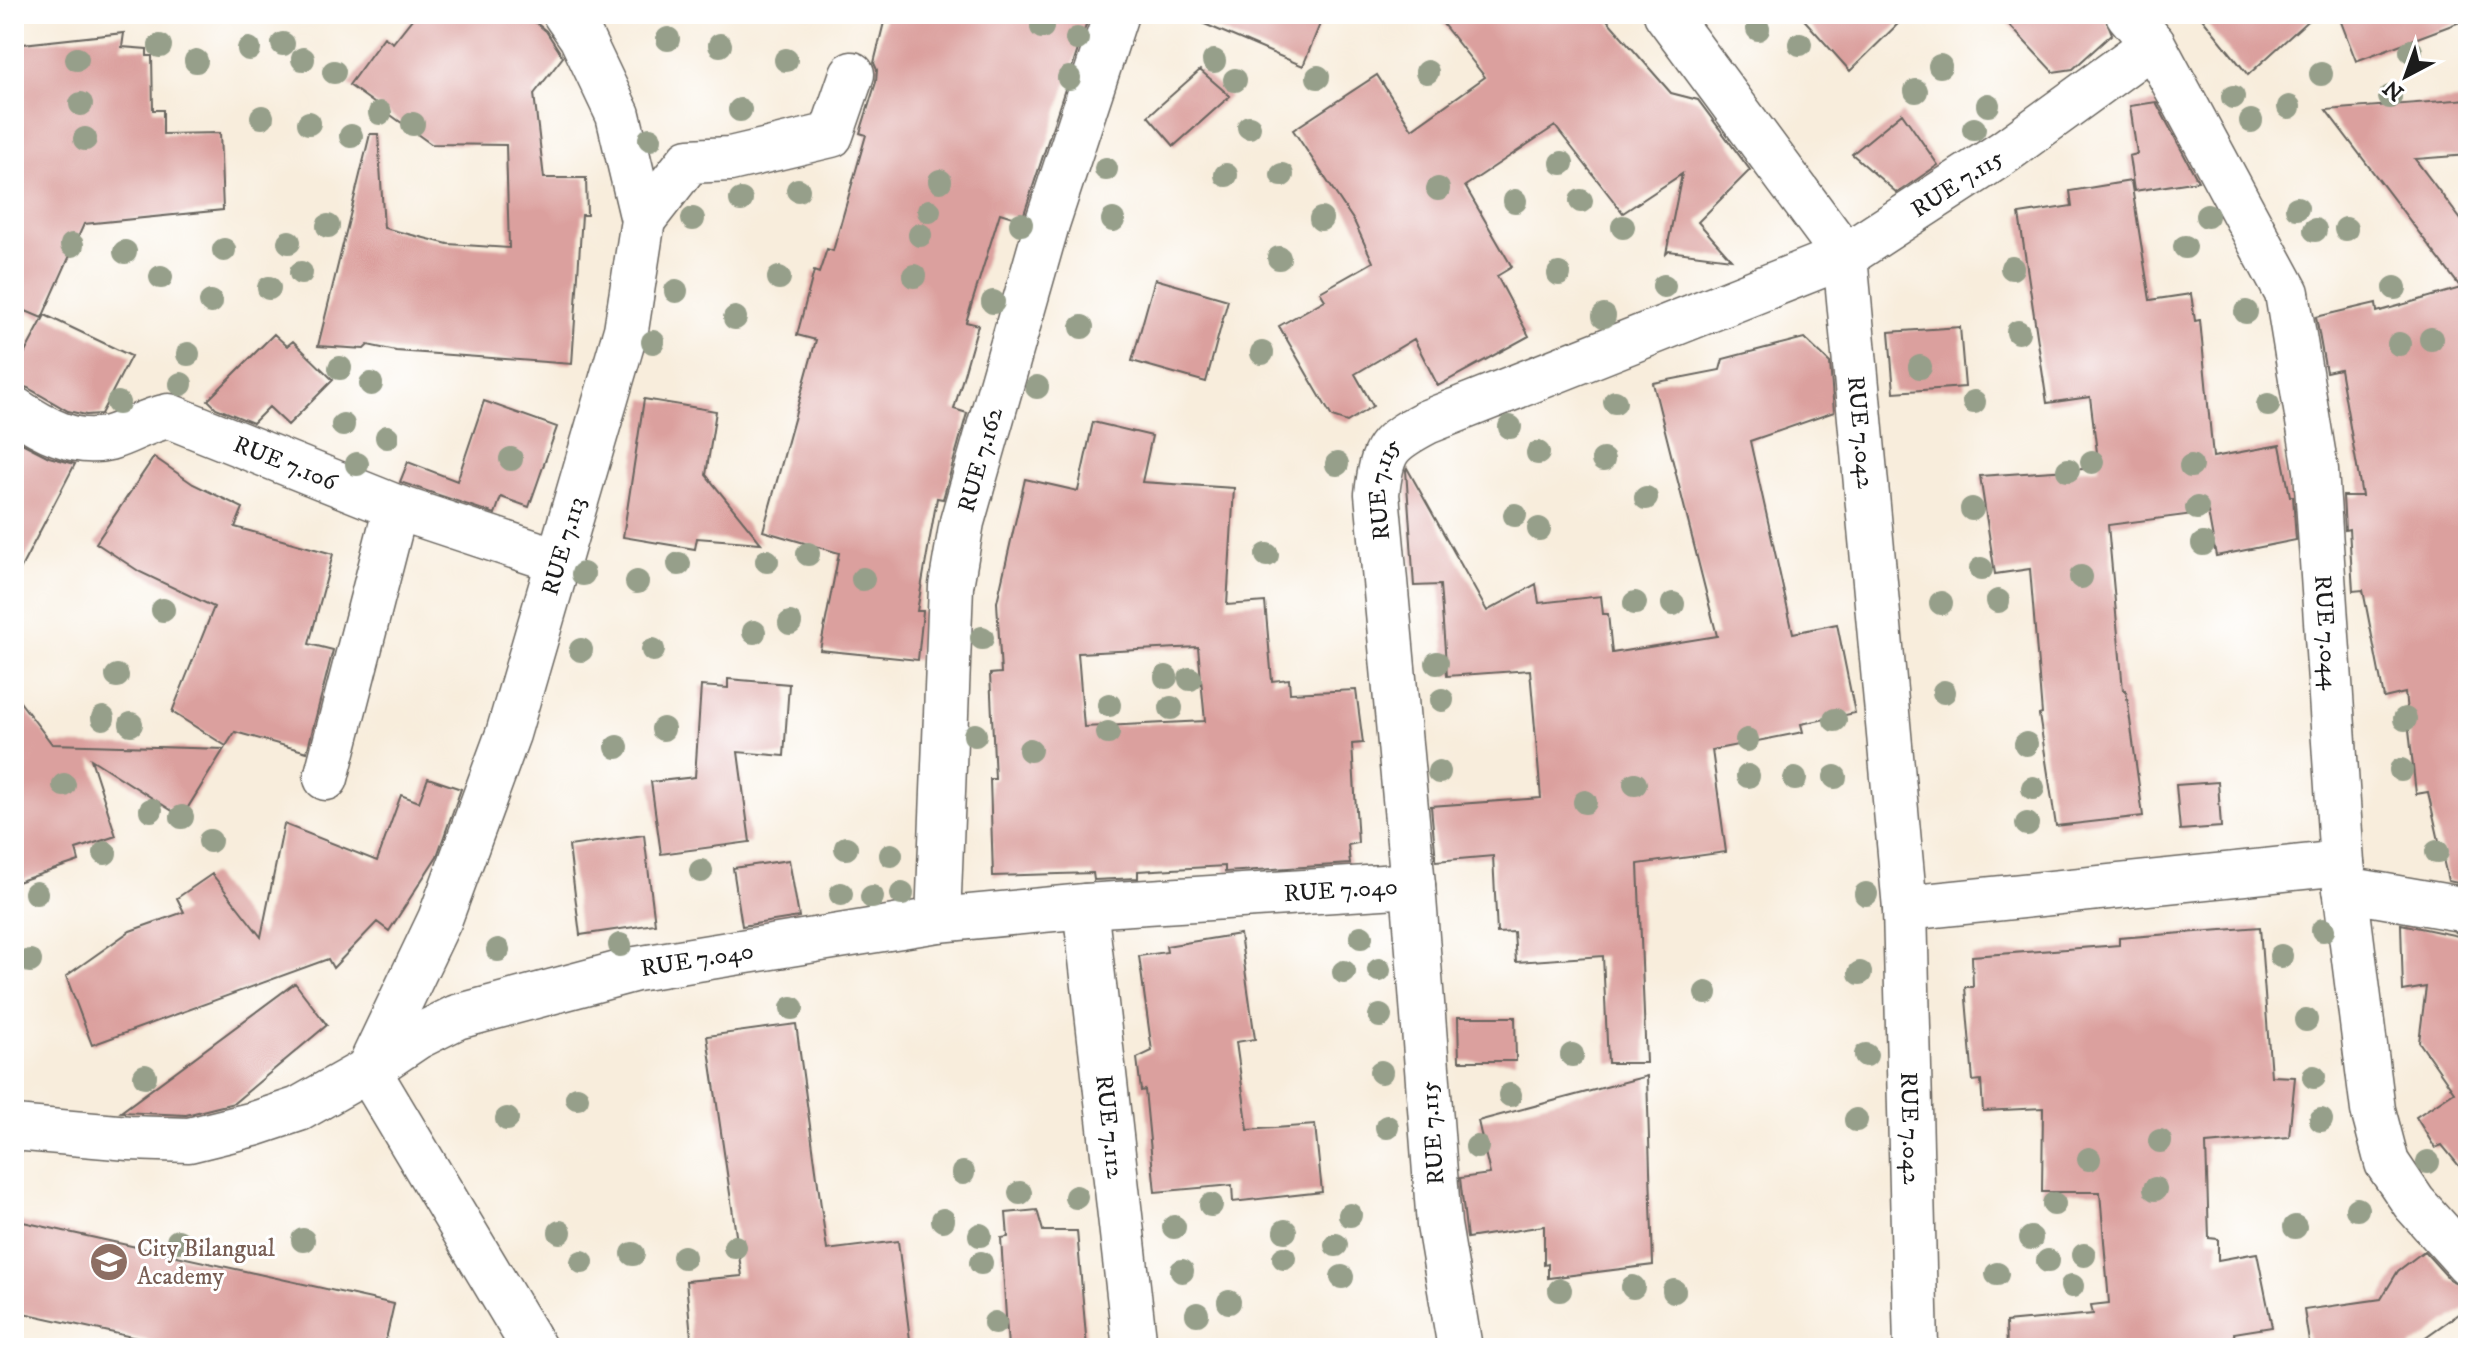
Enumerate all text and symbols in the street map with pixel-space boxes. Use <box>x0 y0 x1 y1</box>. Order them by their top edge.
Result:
north arrow <box>2366 36 2446 116</box>
text: N <box>2378 74 2410 106</box>
street label: RUE 7.115 <box>1906 143 2009 225</box>
street label: RUE 7.042 <box>1840 375 1880 490</box>
street label: RUE 7.162 <box>952 404 1010 516</box>
street label: RUE 7.106 <box>229 429 343 498</box>
street label: RUE 7.115 <box>1363 432 1408 541</box>
street label: RUE 7.113 <box>535 494 592 599</box>
street label: RUE 7.044 <box>2307 574 2345 692</box>
street label: RUE 7.040 <box>1283 872 1399 909</box>
street label: RUE 7.040 <box>638 936 756 984</box>
street label: RUE 7.042 <box>1893 1071 1926 1185</box>
street label: RUE 7.112 <box>1088 1073 1130 1180</box>
street label: RUE 7.115 <box>1414 1080 1452 1186</box>
place label: City Bilangual Academy <box>137 1234 276 1292</box>
school or university icon: City Bilangual Academy <box>88 1241 130 1283</box>

